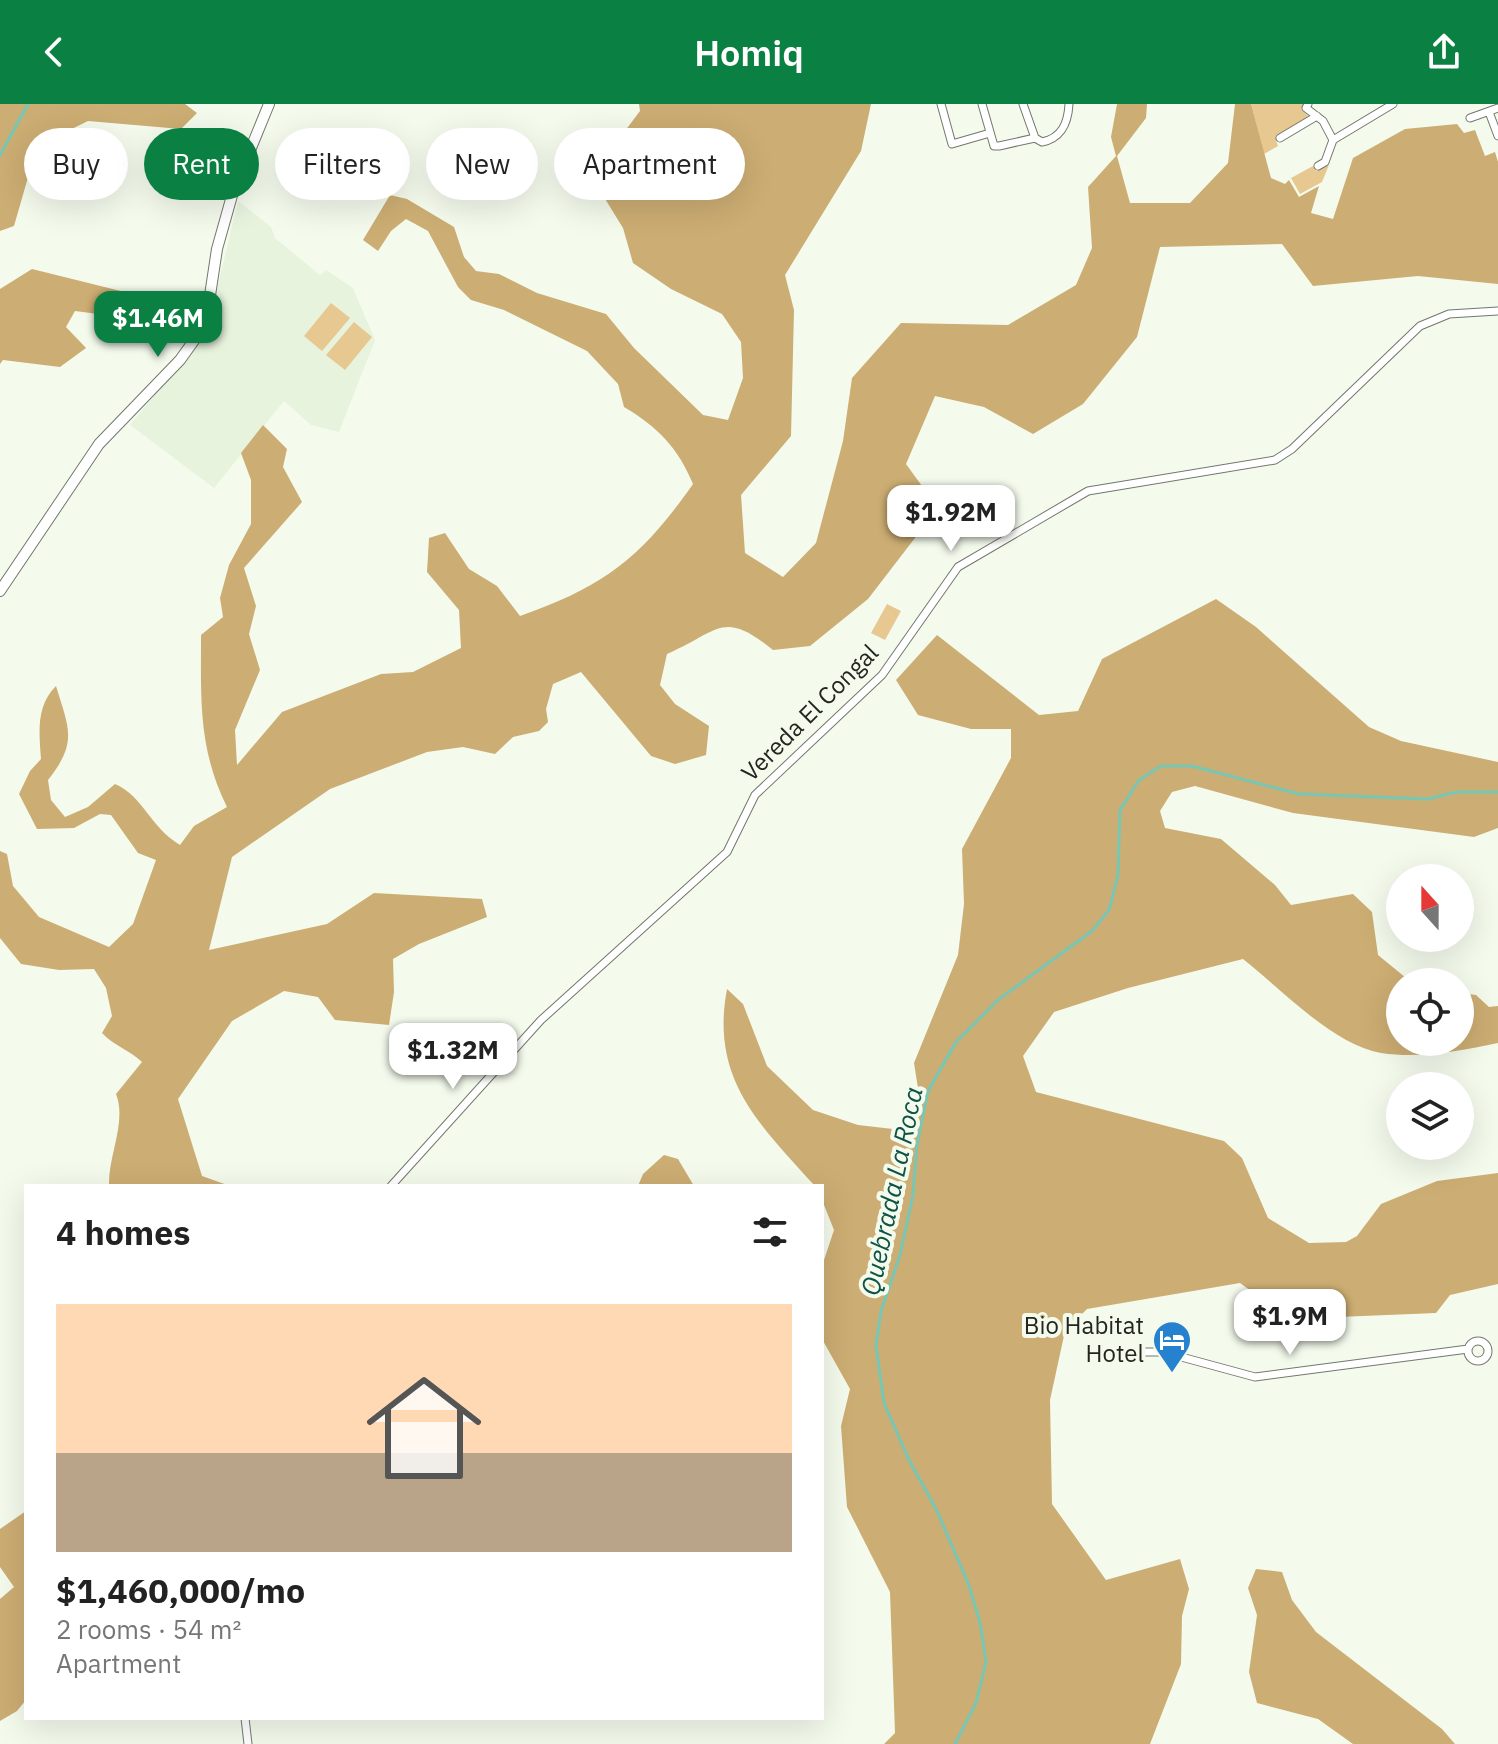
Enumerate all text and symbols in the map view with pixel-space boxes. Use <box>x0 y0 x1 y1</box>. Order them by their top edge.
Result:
text: Homiq <box>694 29 804 76</box>
icon: back <box>32 30 76 74</box>
icon: share <box>1422 30 1466 74</box>
chip: Buy <box>24 128 128 200</box>
chip: Rent <box>144 128 259 200</box>
chip: Filters <box>275 128 410 200</box>
chip: New <box>426 128 538 200</box>
chip: Apartment <box>554 128 745 200</box>
pin: $1.46M <box>93 291 223 359</box>
text: $1.46M <box>112 300 204 334</box>
pin: $1.92M <box>886 485 1016 553</box>
text: $1.92M <box>905 494 997 528</box>
street label: Vereda El Congal <box>734 637 885 788</box>
north arrow <box>1386 864 1474 952</box>
map controls <box>1386 864 1474 1160</box>
button: locate <box>1386 968 1474 1056</box>
pin: $1.32M <box>388 1023 518 1091</box>
text: $1.32M <box>407 1032 499 1066</box>
button: layers <box>1386 1072 1474 1160</box>
water label: Quebrada La Roca <box>852 1083 930 1298</box>
text: 4 homes <box>56 1210 191 1254</box>
icon: filters <box>748 1210 792 1254</box>
pin: $1.9M <box>1234 1289 1346 1357</box>
text: $1.9M <box>1252 1298 1328 1332</box>
place label: Bio Habitat Hotel <box>1024 1309 1144 1369</box>
hotel icon: Bio Habitat Hotel <box>1151 1319 1193 1374</box>
icon: home <box>352 1356 496 1500</box>
text: $1,460,000/mo <box>56 1568 305 1612</box>
text: 2 rooms · 54 m² <box>56 1612 241 1646</box>
text: Apartment <box>56 1646 181 1680</box>

